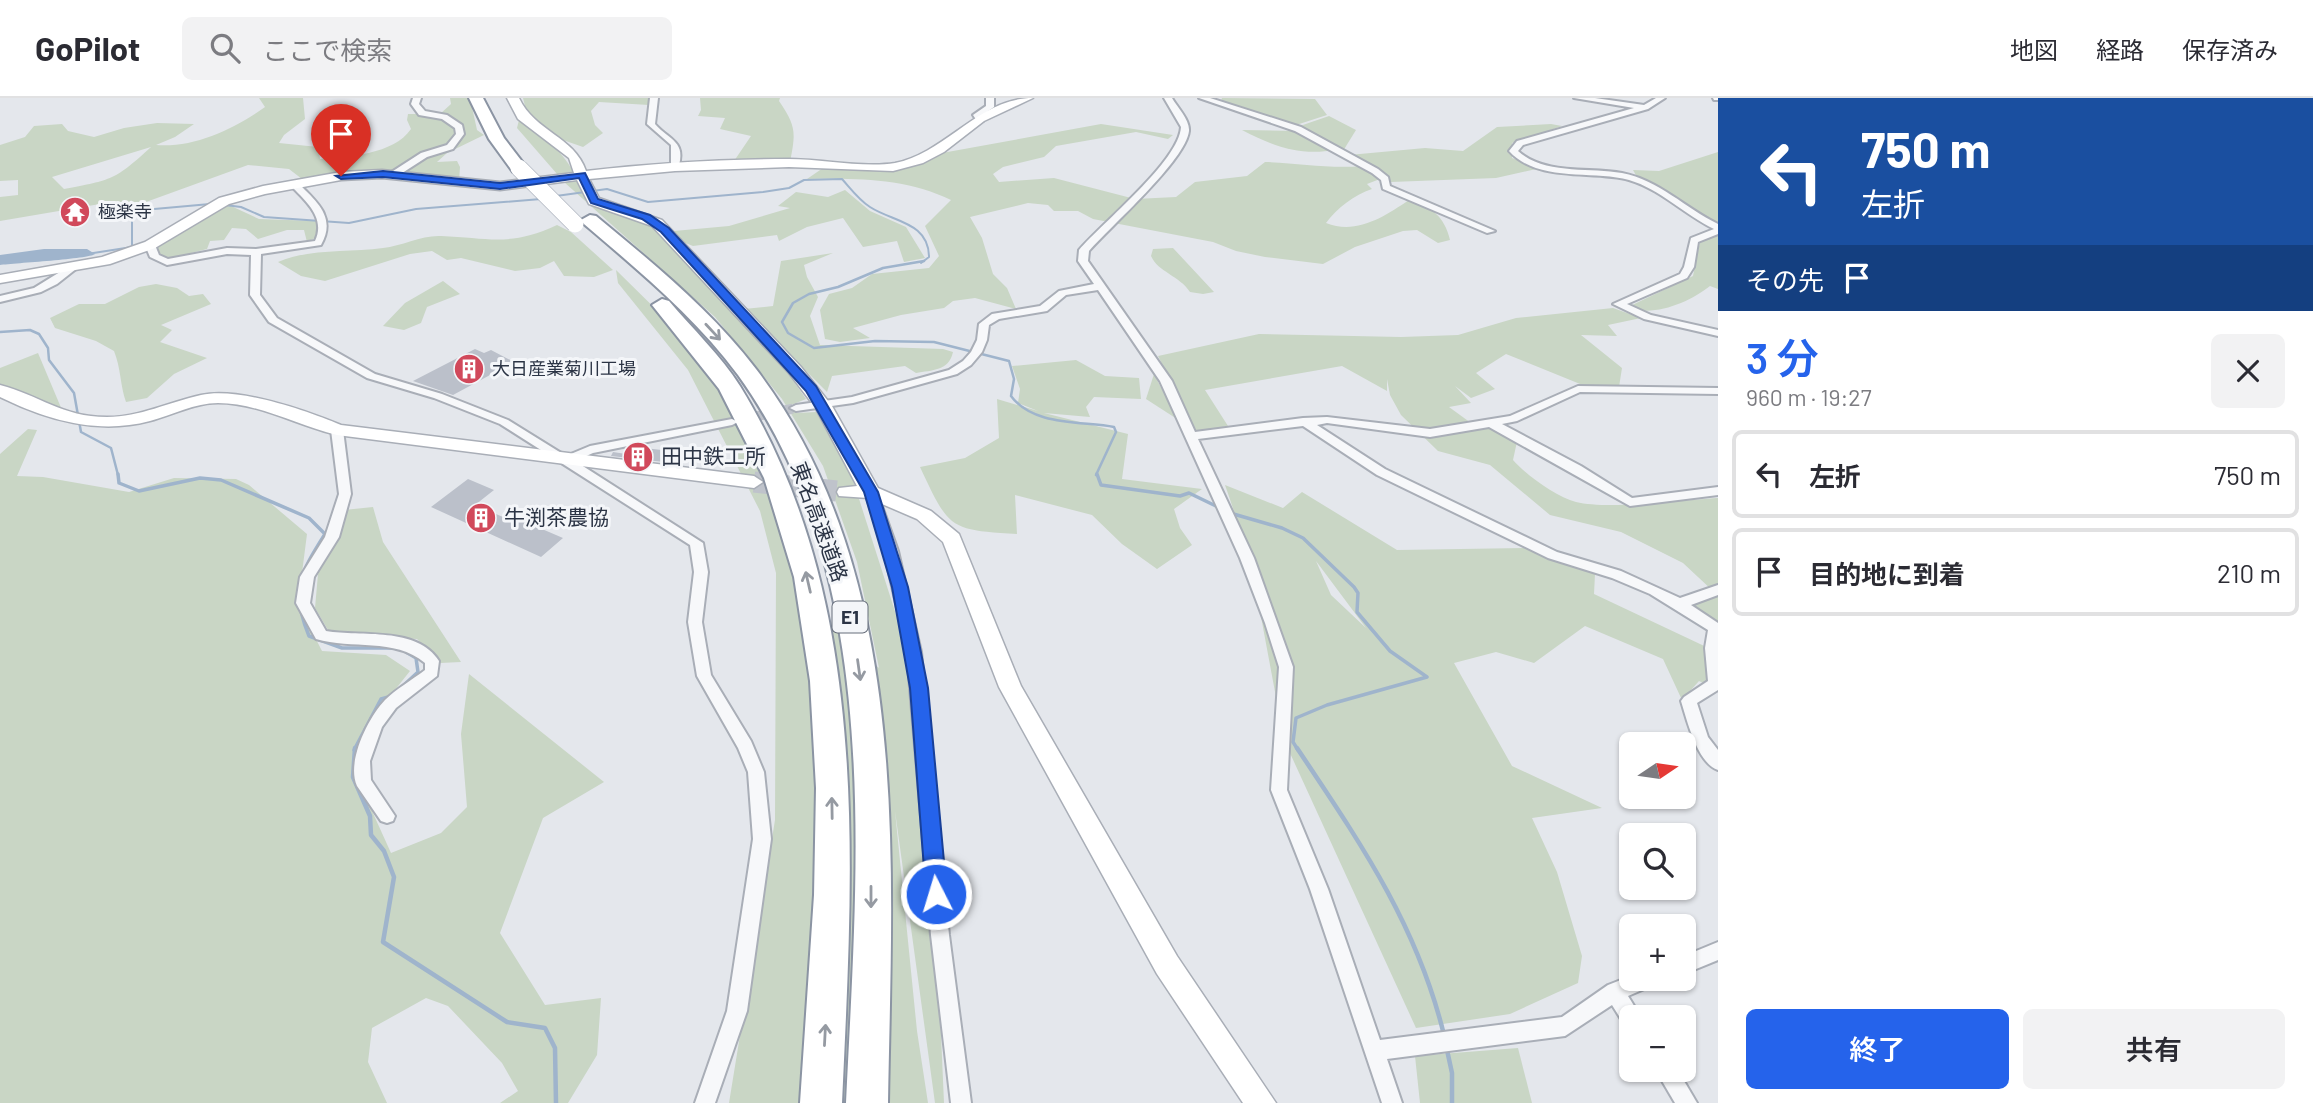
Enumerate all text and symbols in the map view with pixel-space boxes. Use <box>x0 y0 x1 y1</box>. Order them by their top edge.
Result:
search box <box>182 17 672 80</box>
text: GoPilot <box>35 28 140 68</box>
icon: search <box>206 29 244 67</box>
text: ここで検索 <box>262 34 392 65</box>
text: 地図 <box>2010 35 2058 64</box>
text: 経路 <box>2096 35 2144 64</box>
text: 保存済み <box>2182 35 2278 64</box>
pin <box>311 104 371 176</box>
icon: arrive <box>322 115 360 153</box>
text: 750 m <box>1861 119 1990 178</box>
icon: left <box>1746 126 1837 217</box>
text: 左折 <box>1861 184 1925 222</box>
temple icon: 極楽寺 <box>58 195 92 229</box>
place label: 極楽寺 <box>98 200 152 222</box>
icon: arrive <box>1838 259 1876 297</box>
text: その先 <box>1746 264 1824 295</box>
one-way arrow <box>704 323 721 340</box>
text: 3 分 <box>1746 332 1819 382</box>
button: close <box>2211 334 2285 408</box>
building icon: 大日産業菊川工場 <box>452 352 486 386</box>
place label: 大日産業菊川工場 <box>492 357 636 379</box>
text: 960 m · 19:27 <box>1746 383 1872 411</box>
building icon: 田中鉄工所 <box>621 440 655 474</box>
place label: 田中鉄工所 <box>661 443 766 468</box>
icon: left <box>1750 455 1788 493</box>
street label: 東名高速道路 <box>787 458 854 585</box>
text: 750 m <box>2214 459 2281 490</box>
text: 左折 <box>1809 460 1861 491</box>
building icon: 牛渕茶農協 <box>464 501 498 535</box>
place label: 牛渕茶農協 <box>504 504 609 529</box>
icon: arrive <box>1750 553 1788 591</box>
text: 210 m <box>2217 557 2281 588</box>
text: 目的地に到着 <box>1809 558 1965 589</box>
one-way arrow <box>800 571 814 594</box>
road number: E1 <box>832 602 868 632</box>
one-way arrow <box>853 658 866 681</box>
north arrow <box>1619 732 1696 808</box>
map controls <box>1619 732 1696 1082</box>
one-way arrow <box>825 796 839 819</box>
button: search <box>1619 823 1696 900</box>
position arrow <box>899 857 973 931</box>
one-way arrow <box>864 885 878 908</box>
button: + <box>1619 914 1696 991</box>
button: − <box>1619 1005 1696 1082</box>
button: 終了 <box>1746 1009 2009 1089</box>
button: 共有 <box>2023 1009 2285 1089</box>
one-way arrow <box>818 1024 831 1047</box>

